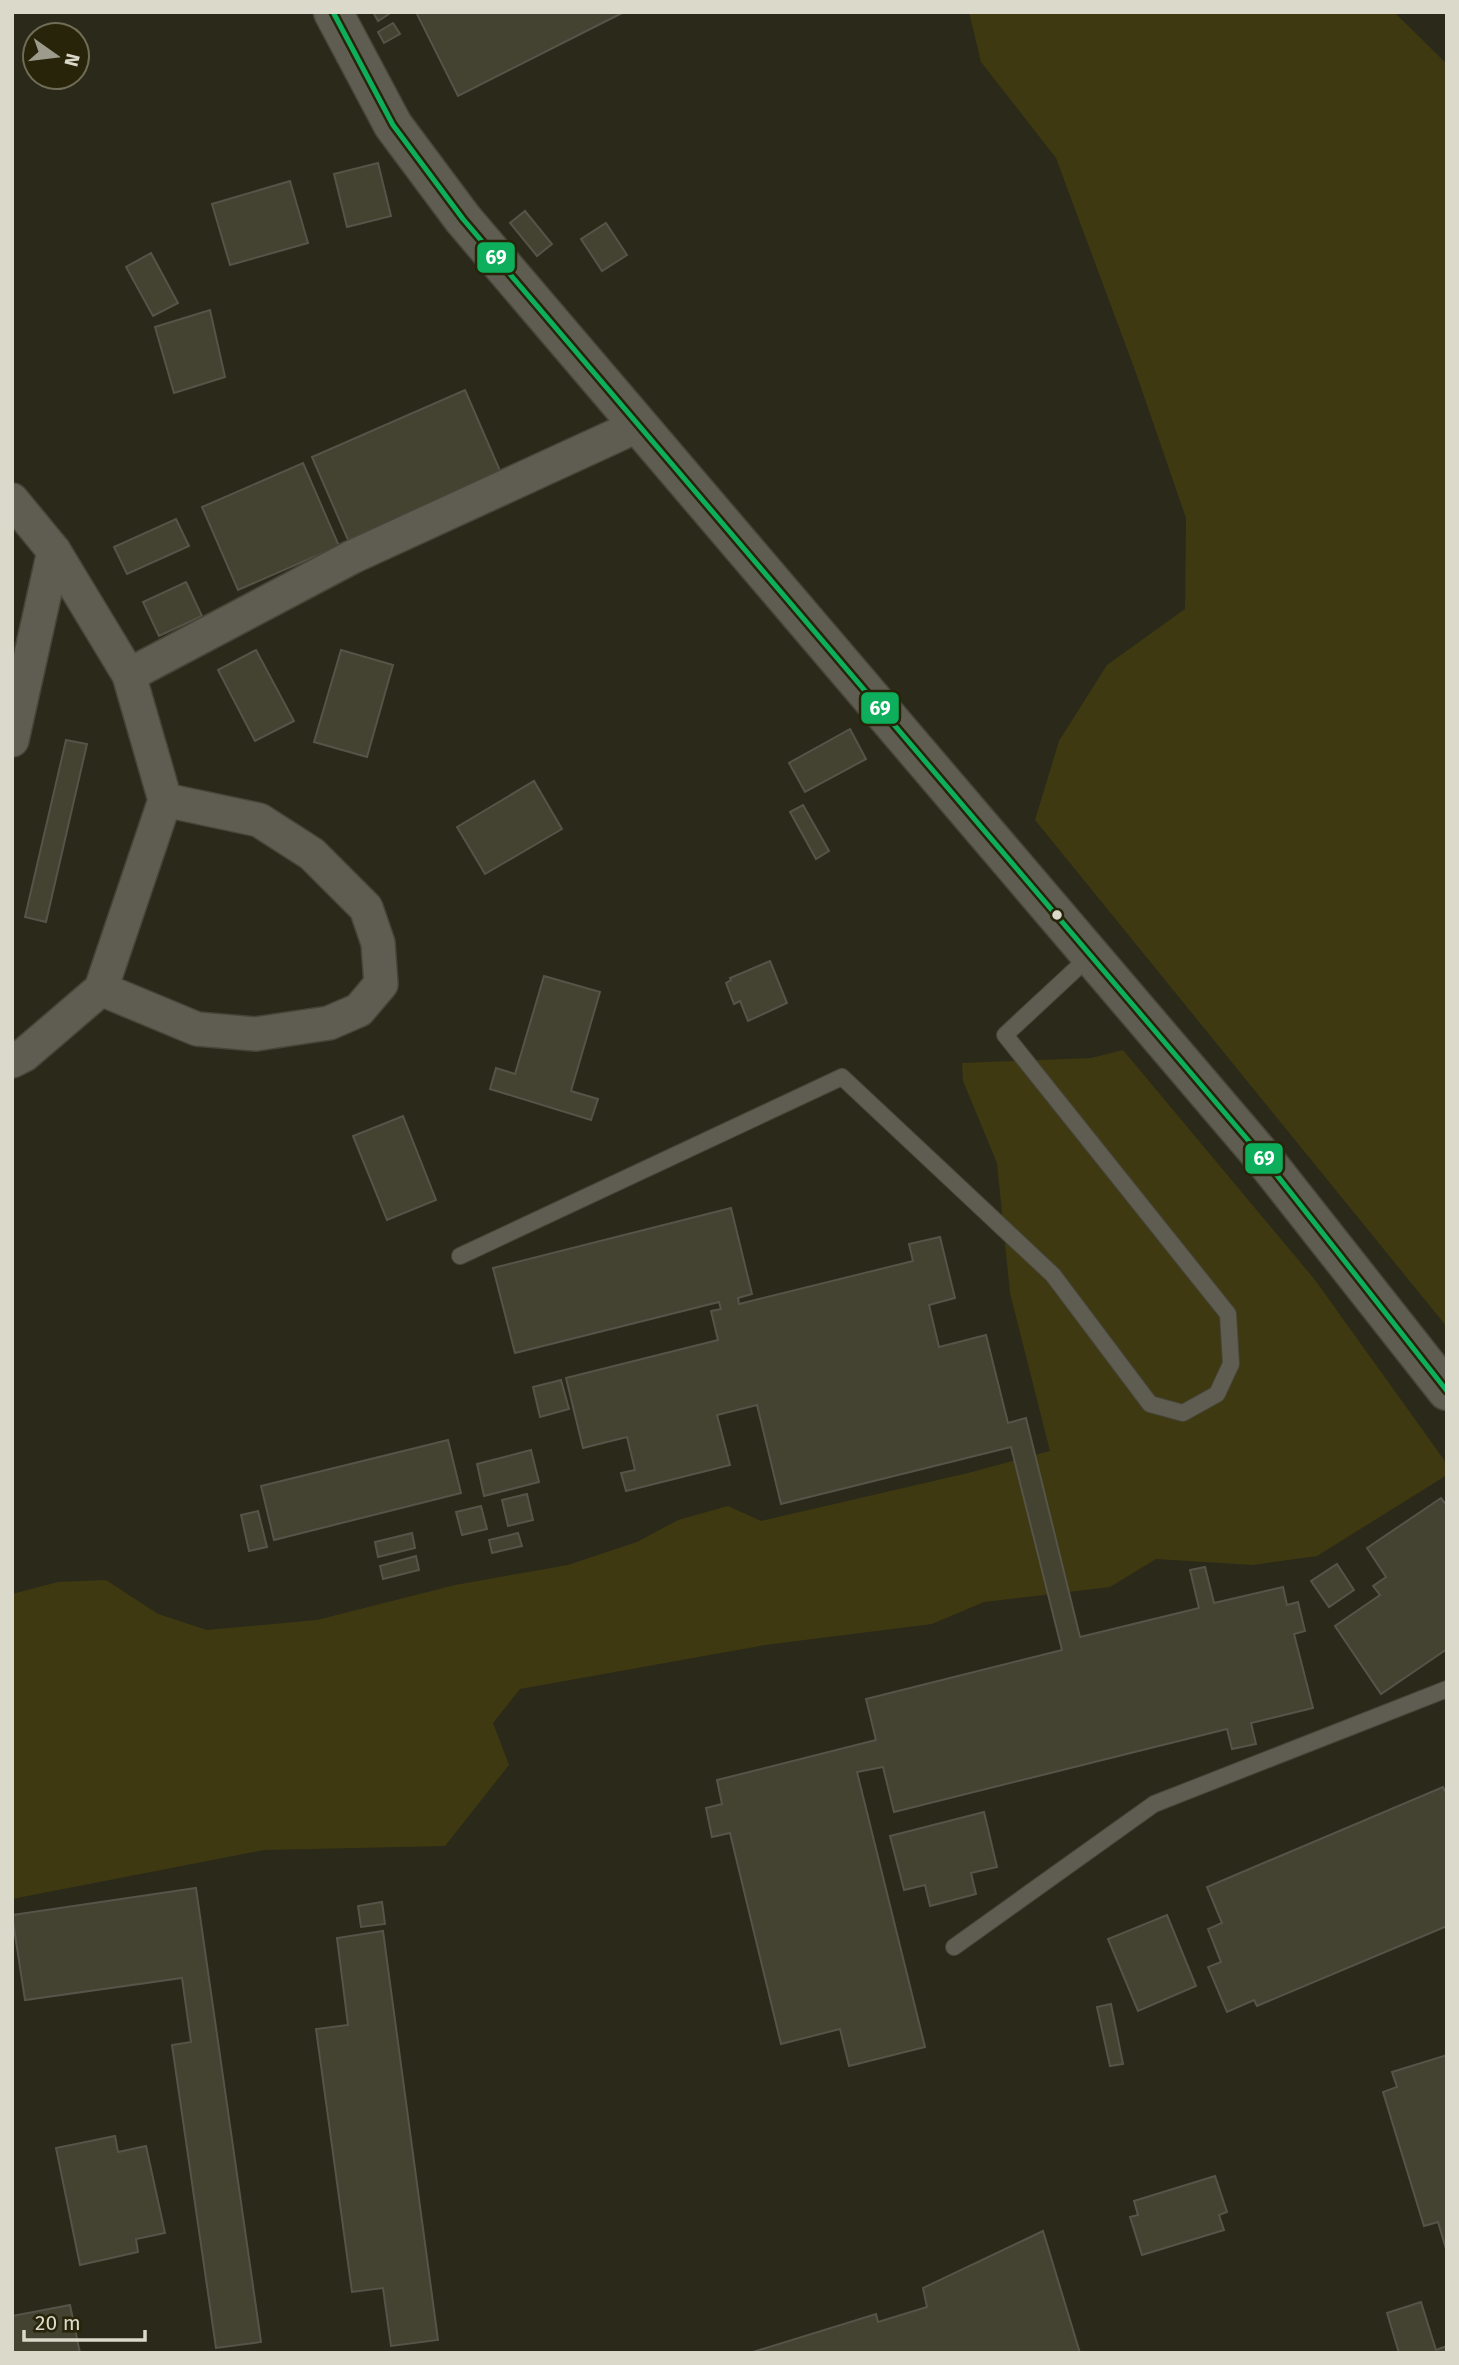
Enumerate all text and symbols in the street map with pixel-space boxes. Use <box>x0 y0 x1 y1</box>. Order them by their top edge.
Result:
north arrow <box>21 21 91 91</box>
text: N <box>59 51 85 69</box>
line badge: 69 <box>476 241 516 274</box>
text: 69 <box>485 246 507 269</box>
line badge: 69 <box>860 691 900 725</box>
text: 69 <box>869 697 891 720</box>
unlabelled marker <box>1050 908 1064 922</box>
line badge: 69 <box>1244 1142 1284 1175</box>
text: 69 <box>1253 1147 1275 1170</box>
scale bar <box>24 2298 145 2342</box>
text: 20 m <box>35 2310 81 2336</box>

